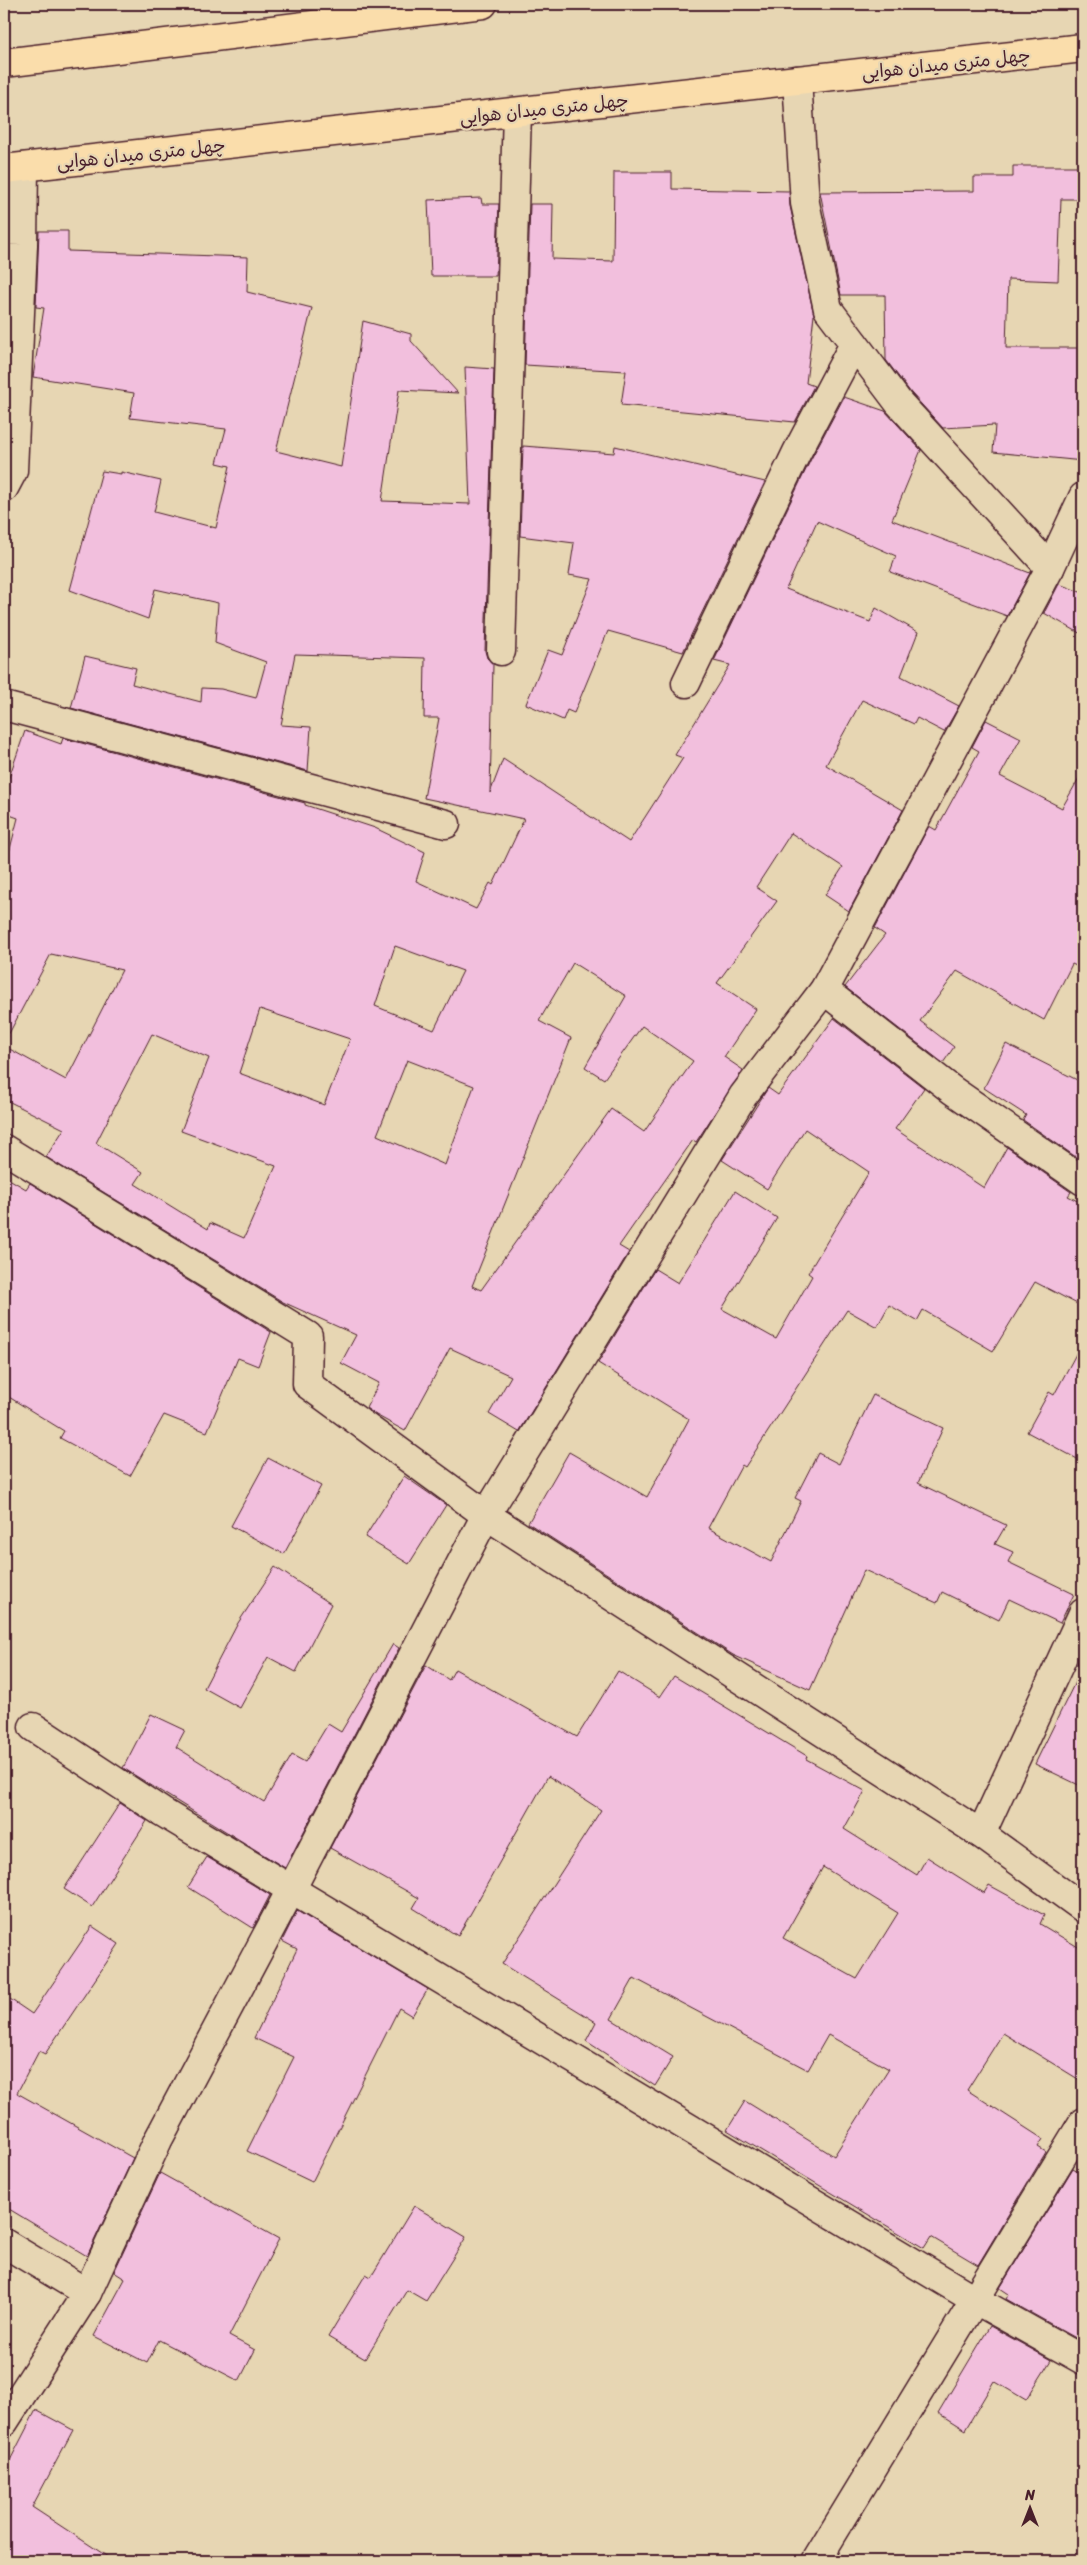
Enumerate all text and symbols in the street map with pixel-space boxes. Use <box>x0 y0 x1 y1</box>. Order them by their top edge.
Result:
street label: چهل متری میدان هوایی <box>860 39 1032 89</box>
street label: چهل متری میدان هوایی <box>458 84 630 134</box>
street label: چهل متری میدان هوایی <box>55 129 227 179</box>
north arrow <box>1004 2482 1054 2532</box>
text: N <box>1024 2483 1035 2508</box>

